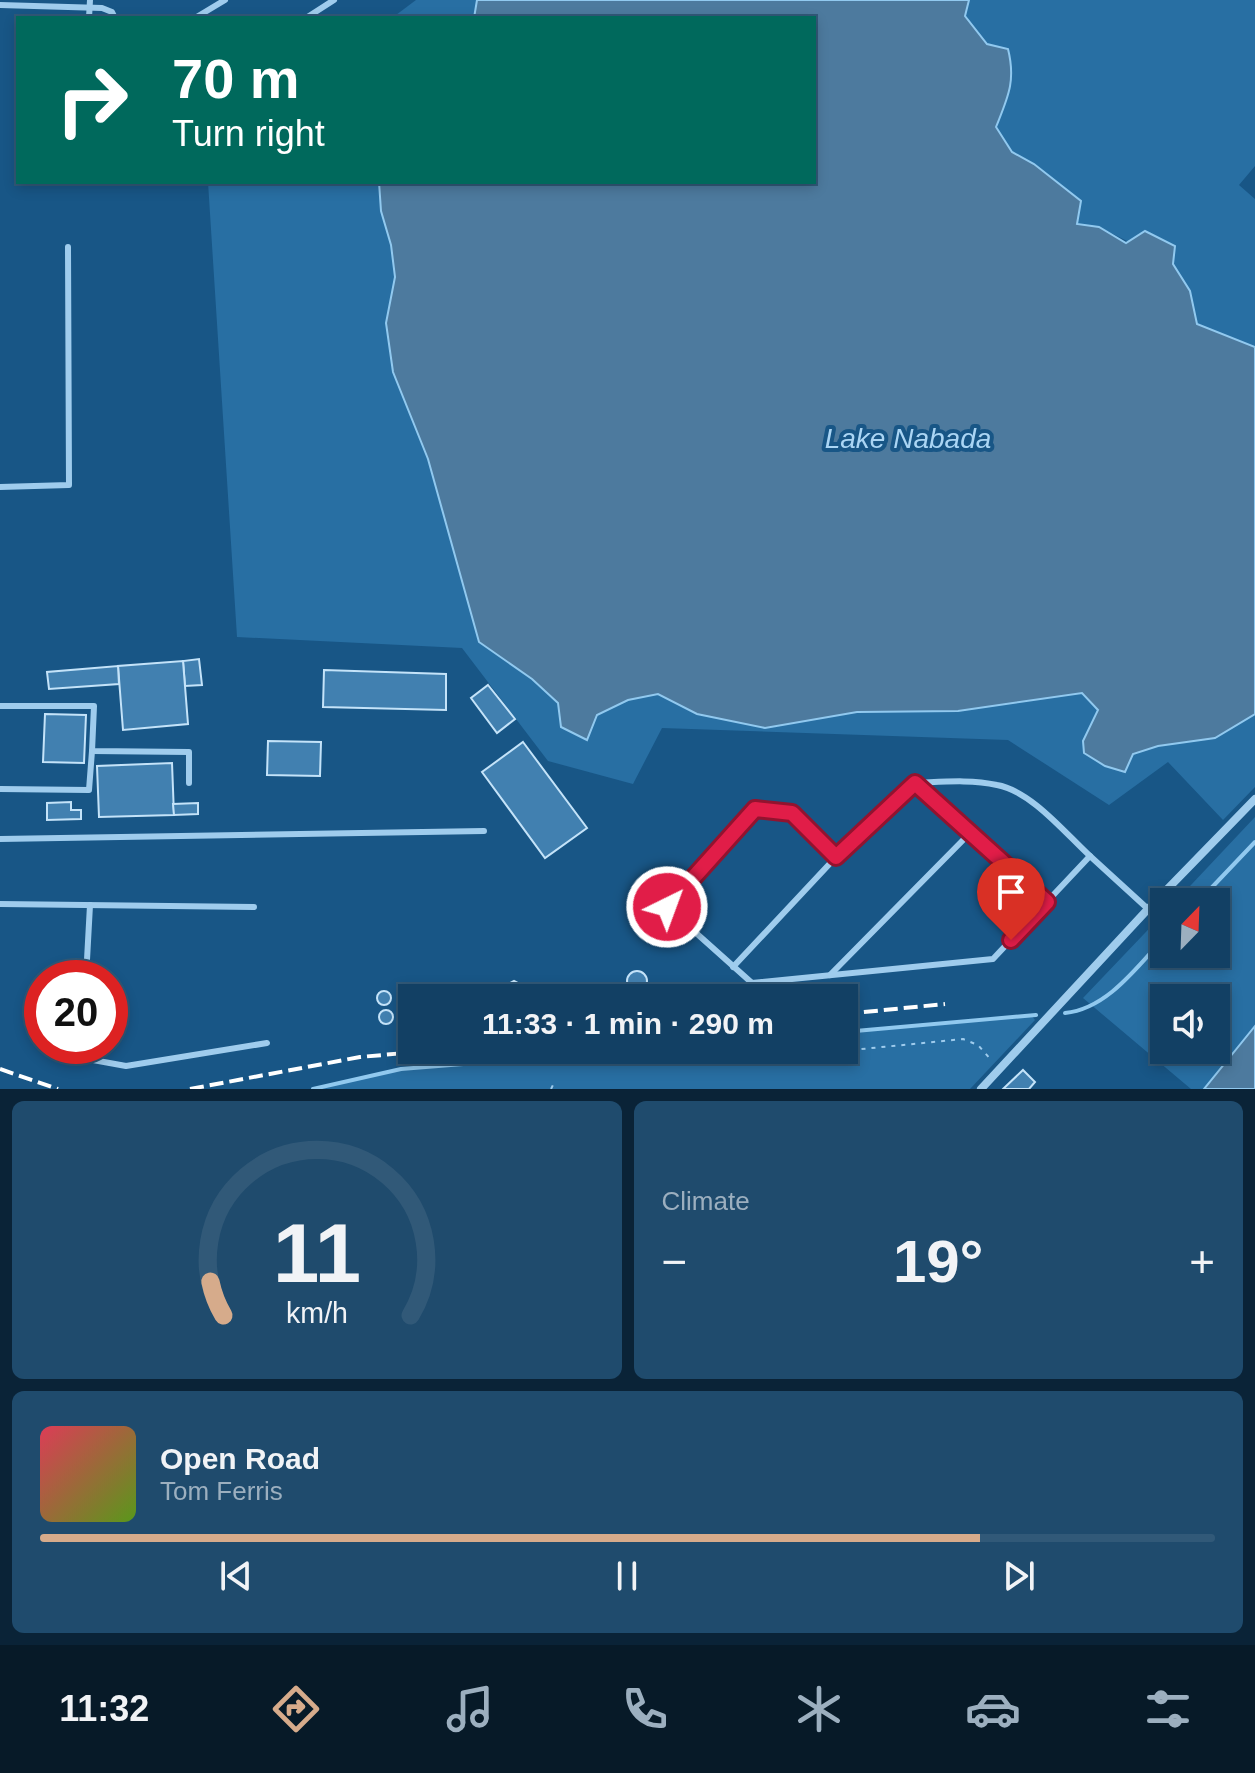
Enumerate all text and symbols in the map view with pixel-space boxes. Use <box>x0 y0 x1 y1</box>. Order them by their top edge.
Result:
text: 70 m <box>172 47 300 110</box>
icon: right <box>40 48 144 152</box>
text: Turn right <box>172 113 325 154</box>
water label: Lake Nabada <box>825 423 991 454</box>
pin <box>977 858 1045 940</box>
position arrow <box>625 865 709 949</box>
icon: arrive <box>989 870 1033 914</box>
north arrow <box>1150 888 1230 968</box>
map controls <box>1150 888 1230 1064</box>
speed limit sign: 20 <box>24 960 128 1064</box>
button: sound <box>1150 984 1230 1064</box>
text: 11:33 · 1 min · 290 m <box>482 1007 774 1040</box>
text: Climate <box>662 1186 750 1216</box>
text: 11 <box>273 1207 361 1300</box>
text: 19° <box>893 1228 984 1295</box>
text: − <box>662 1237 687 1286</box>
text: + <box>1189 1237 1215 1286</box>
text: km/h <box>286 1297 348 1329</box>
text: Open Road <box>160 1442 320 1475</box>
text: Tom Ferris <box>160 1476 283 1506</box>
icon: previous <box>214 1554 258 1598</box>
icon: pause <box>605 1554 649 1598</box>
icon: next <box>997 1554 1041 1598</box>
icon: directions <box>268 1681 324 1737</box>
icon: music <box>442 1681 498 1737</box>
icon: phone <box>617 1681 673 1737</box>
icon: climate <box>791 1681 847 1737</box>
icon: car <box>965 1681 1021 1737</box>
icon: filters <box>1140 1681 1196 1737</box>
text: 11:32 <box>59 1688 149 1729</box>

